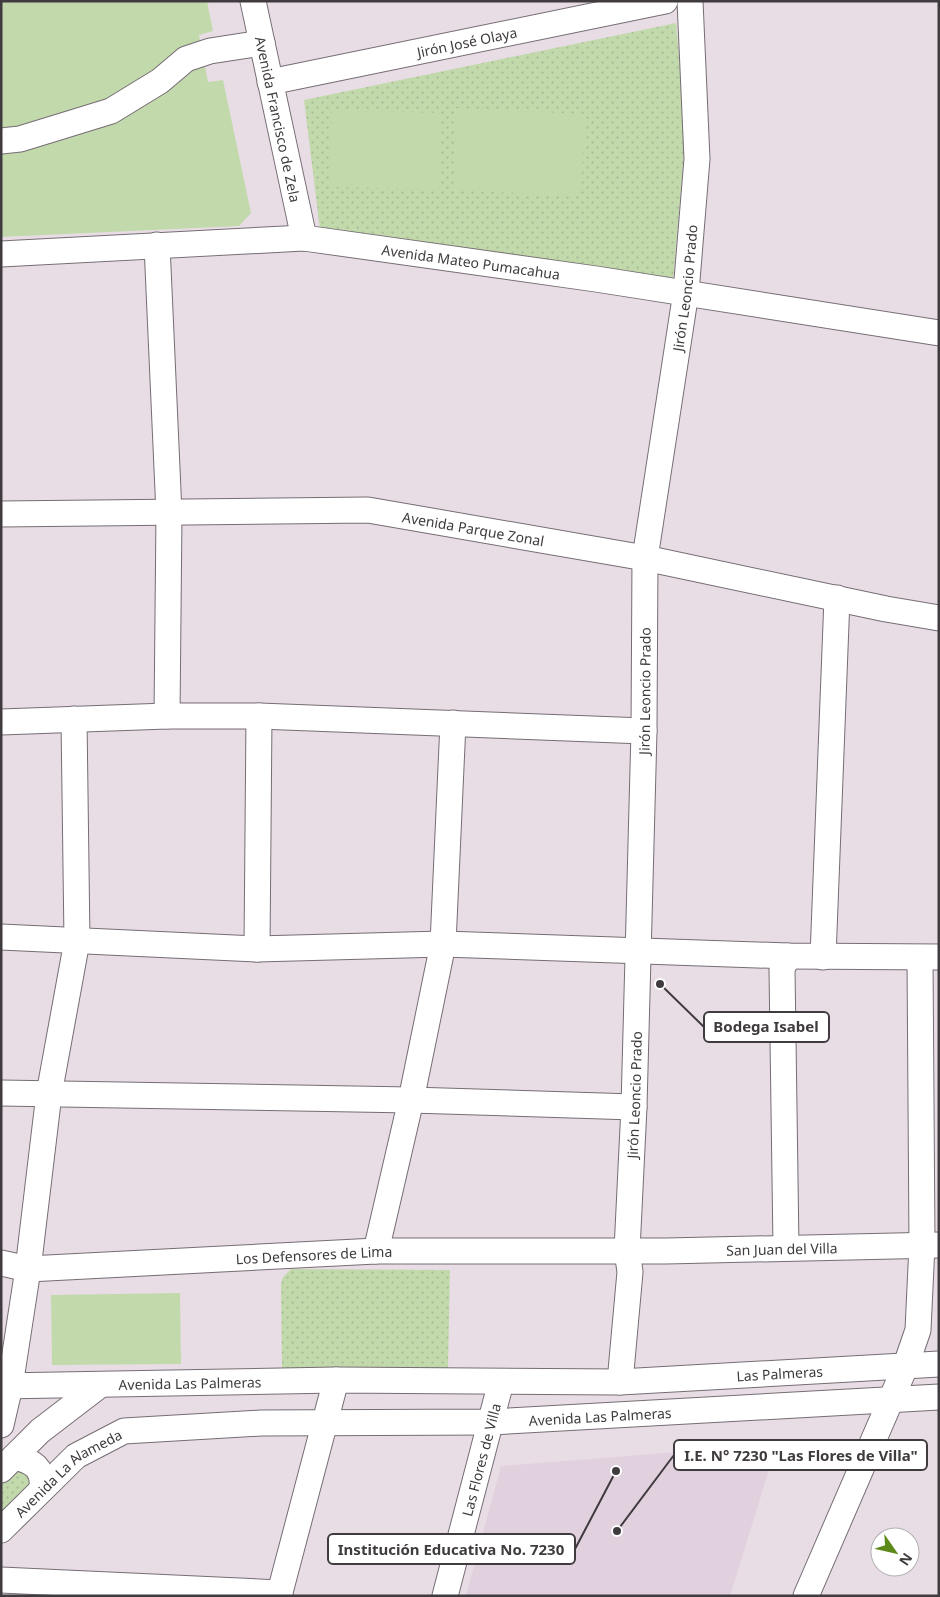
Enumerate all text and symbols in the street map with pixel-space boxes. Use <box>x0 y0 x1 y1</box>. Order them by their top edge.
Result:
street label: Jirón José Olaya <box>413 22 519 62</box>
street label: Avenida Francisco de Zela <box>251 35 306 204</box>
street label: Jirón Leoncio Prado <box>667 224 701 355</box>
street label: Avenida Mateo Pumacahua <box>381 240 561 283</box>
street label: Avenida Parque Zonal <box>401 507 546 550</box>
street label: Jirón Leoncio Prado <box>634 627 654 757</box>
callout: Bodega Isabel <box>704 1012 829 1042</box>
text: Bodega Isabel <box>713 1016 819 1036</box>
street label: Jirón Leoncio Prado <box>622 1031 646 1161</box>
street label: San Juan del Villa <box>726 1238 838 1259</box>
street label: Los Defensores de Lima <box>235 1242 392 1268</box>
street label: Las Palmeras <box>736 1361 824 1385</box>
street label: Avenida Las Palmeras <box>118 1372 262 1393</box>
street label: Las Flores de Villa <box>457 1401 505 1518</box>
street label: Avenida Las Palmeras <box>528 1402 672 1429</box>
street label: Avenida La Alameda <box>10 1424 125 1521</box>
callout: I.E. N° 7230 "Las Flores de Villa" <box>674 1440 927 1470</box>
text: I.E. N° 7230 "Las Flores de Villa" <box>684 1445 918 1465</box>
north arrow <box>870 1527 920 1577</box>
callout: Institución Educativa No. 7230 <box>328 1534 575 1564</box>
text: Institución Educativa No. 7230 <box>338 1539 565 1559</box>
text: N <box>895 1550 917 1570</box>

